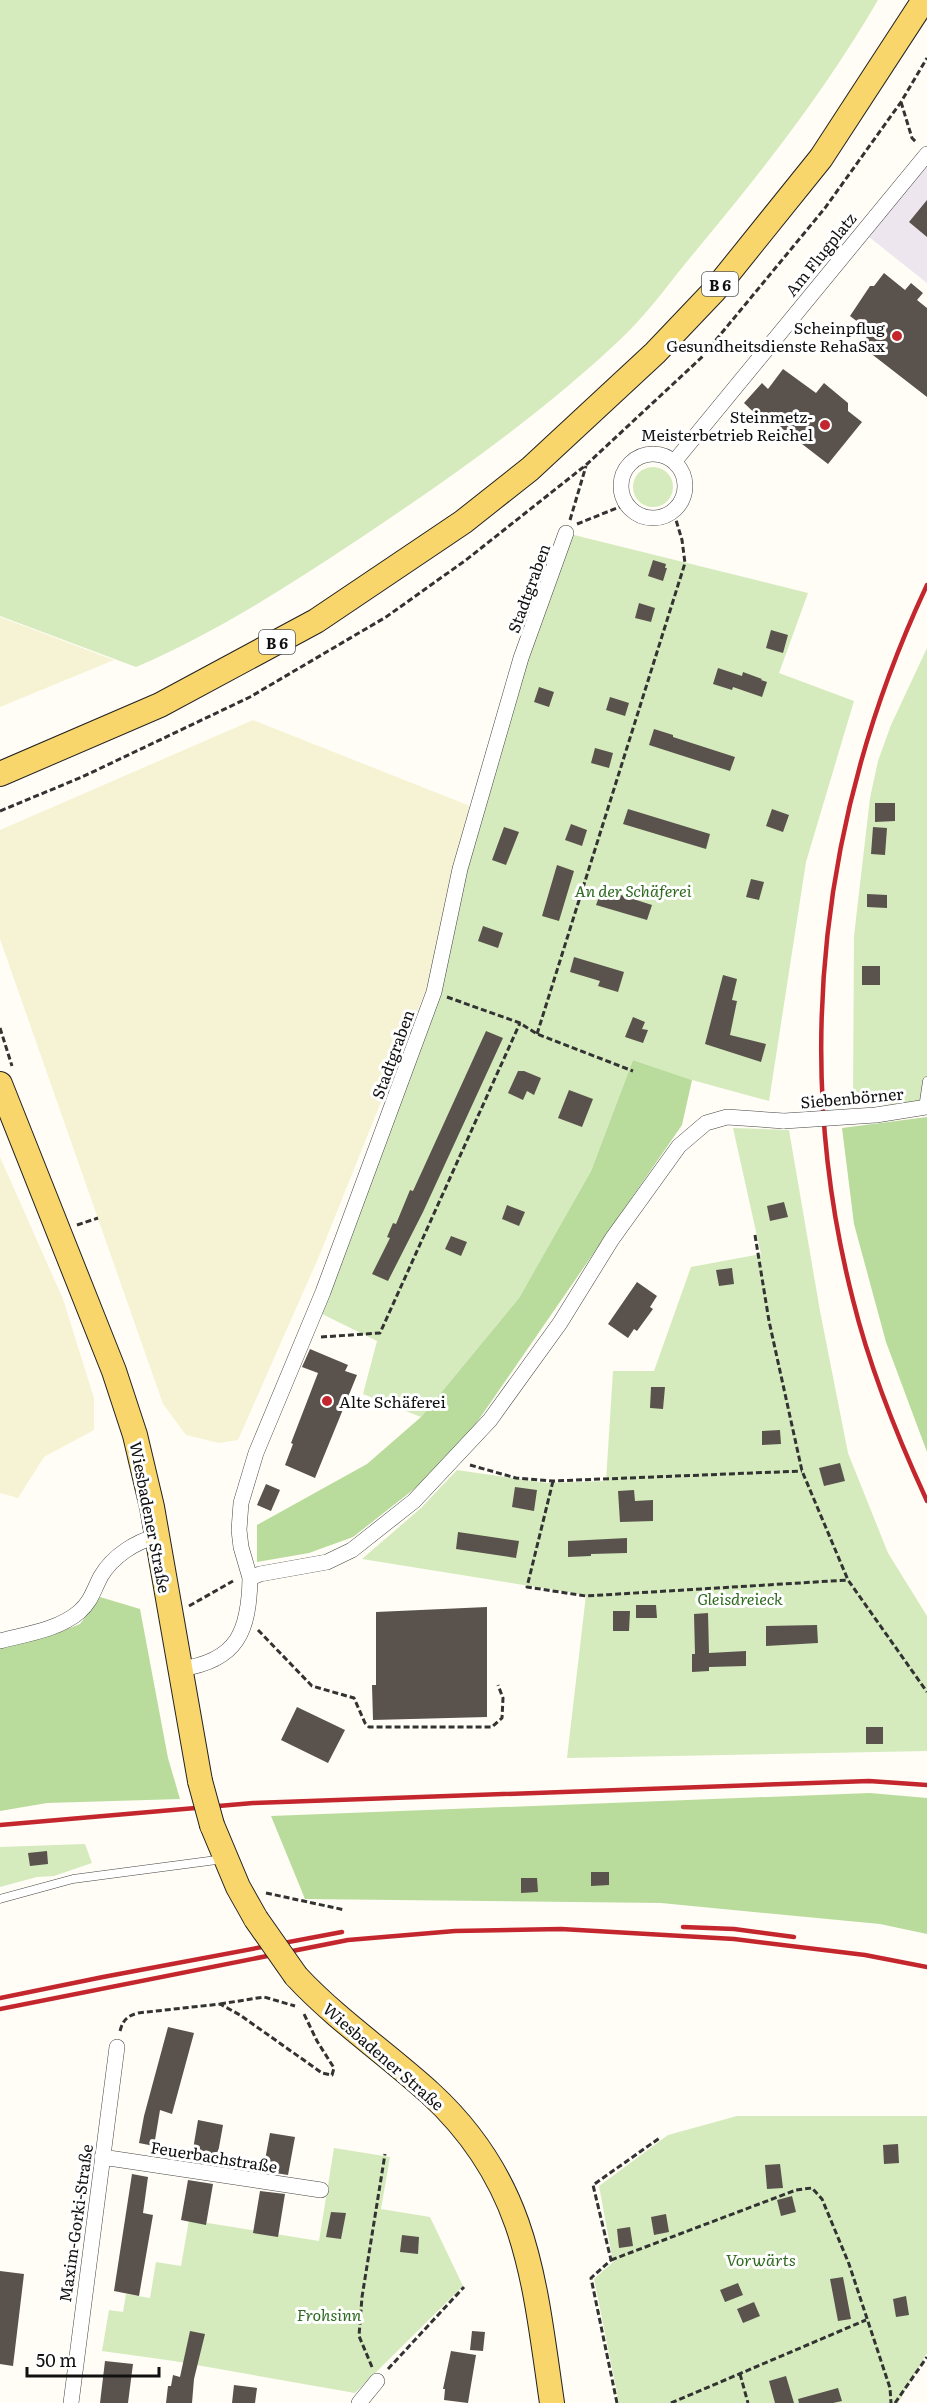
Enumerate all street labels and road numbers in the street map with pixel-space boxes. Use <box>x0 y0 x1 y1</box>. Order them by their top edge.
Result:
street label: Am Flugplatz <box>779 207 861 301</box>
road number: B 6 <box>702 272 738 296</box>
street label: Stadtgraben <box>501 540 555 636</box>
road number: B 6 <box>259 630 295 654</box>
street label: Stadtgraben <box>365 1006 419 1102</box>
street label: Siebenbörner <box>799 1081 905 1113</box>
street label: Wiesbadener Straße <box>125 1439 177 1595</box>
street label: Wiesbadener Straße <box>318 1997 450 2115</box>
street label: Feuerbachstraße <box>149 2134 279 2178</box>
street label: Maxim-Gorki-Straße <box>52 2142 98 2304</box>

